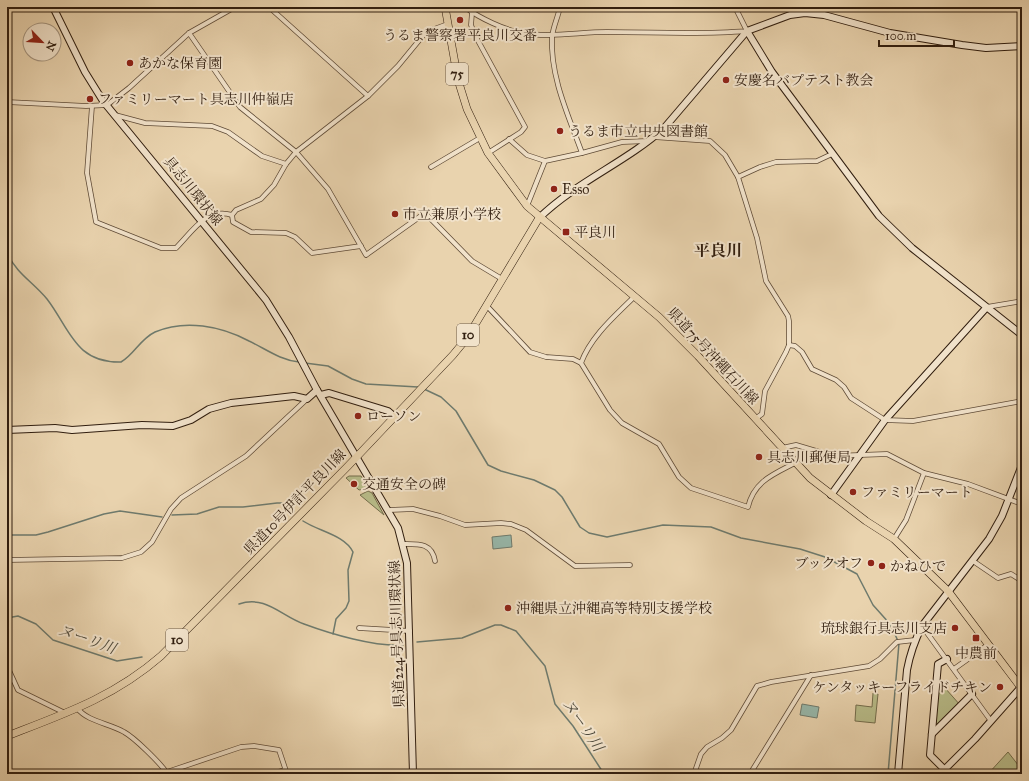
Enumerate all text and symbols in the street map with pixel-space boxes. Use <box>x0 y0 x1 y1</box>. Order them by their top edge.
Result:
marker: うるま警察署平良川交番 <box>455 15 465 25</box>
north arrow <box>22 22 62 62</box>
scale bar <box>879 22 954 48</box>
place label: うるま警察署平良川交番 <box>383 27 537 44</box>
text: 100 m <box>885 29 916 43</box>
text: N <box>42 39 58 54</box>
place label: あかな保育園 <box>138 55 222 72</box>
marker: あかな保育園 <box>125 58 135 68</box>
road number: 75 <box>446 63 468 85</box>
place label: 安慶名バプテスト教会 <box>734 72 873 89</box>
marker: 安慶名バプテスト教会 <box>721 75 731 85</box>
place label: ファミリーマート具志川仲嶺店 <box>98 91 294 108</box>
marker: ファミリーマート具志川仲嶺店 <box>85 94 95 104</box>
place label: うるま市立中央図書館 <box>568 123 708 140</box>
marker: うるま市立中央図書館 <box>555 126 565 136</box>
street label: 具志川環状線 <box>160 153 226 229</box>
place label: Esso <box>562 181 589 198</box>
marker: Esso <box>549 184 559 194</box>
place label: 市立兼原小学校 <box>403 206 501 223</box>
marker: 市立兼原小学校 <box>390 209 400 219</box>
place label: 平良川 <box>574 224 616 241</box>
marker: 平良川 <box>561 227 571 237</box>
district label: 平良川 <box>694 241 742 260</box>
street label: 県道75号沖縄石川線 <box>664 304 762 408</box>
road number: 10 <box>457 324 479 346</box>
place label: ローソン <box>366 408 421 425</box>
marker: ローソン <box>353 411 363 421</box>
street label: 県道10号伊計平良川線 <box>240 446 350 558</box>
place label: 具志川郵便局 <box>767 449 851 466</box>
marker: 具志川郵便局 <box>754 452 764 462</box>
place label: 交通安全の碑 <box>362 476 446 493</box>
marker: 交通安全の碑 <box>349 479 359 489</box>
place label: ファミリーマート <box>861 484 973 501</box>
marker: ファミリーマート <box>848 487 858 497</box>
place label: ブックオフ <box>794 555 863 572</box>
marker: ブックオフ <box>866 558 876 568</box>
place label: かねひで <box>890 558 946 575</box>
street label: 県道224号具志川環状線 <box>386 560 408 708</box>
marker: かねひで <box>877 561 887 571</box>
place label: 沖縄県立沖縄高等特別支援学校 <box>516 600 712 617</box>
marker: 沖縄県立沖縄高等特別支援学校 <box>503 603 513 613</box>
water label: ヌーリ川 <box>56 620 120 658</box>
place label: 琉球銀行具志川支店 <box>821 620 947 637</box>
marker: 琉球銀行具志川支店 <box>950 623 960 633</box>
road number: 10 <box>166 629 188 651</box>
marker: 中農前 <box>971 633 981 643</box>
place label: 中農前 <box>955 645 997 662</box>
place label: ケンタッキーフライドチキン <box>813 679 992 696</box>
marker: ケンタッキーフライドチキン <box>995 682 1005 692</box>
water label: ヌーリ川 <box>559 695 608 757</box>

